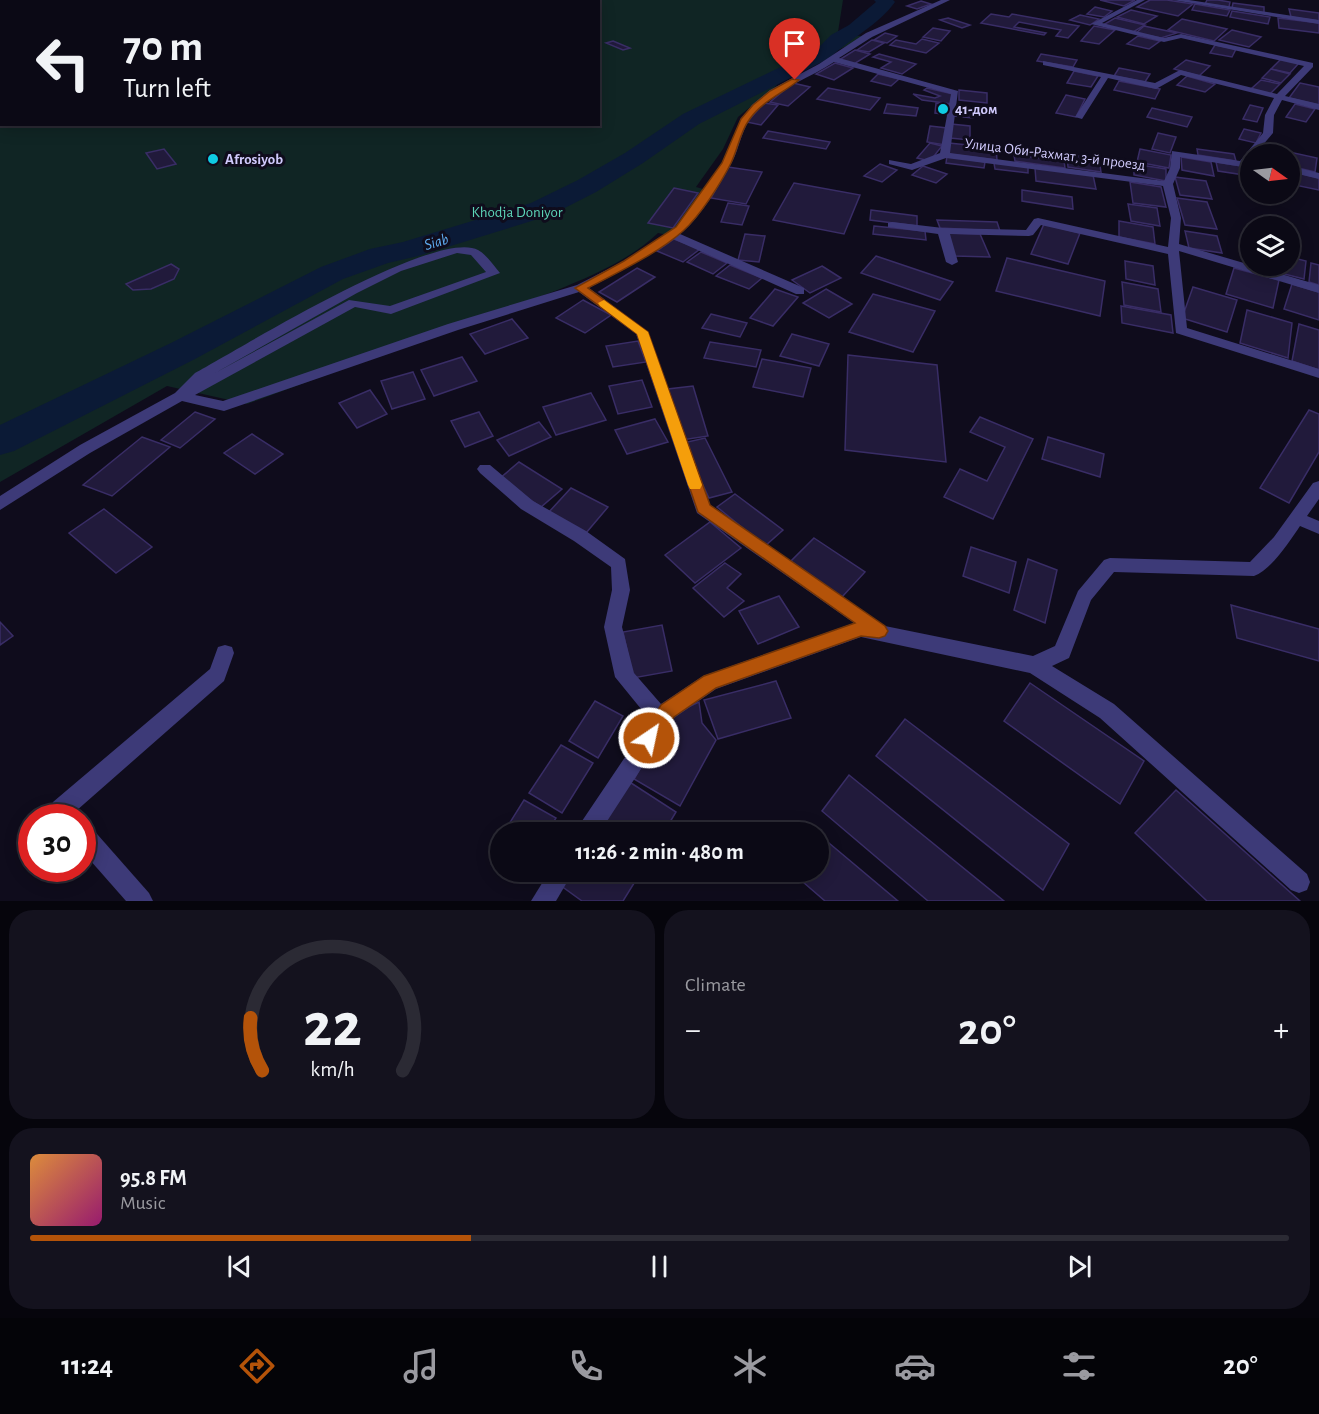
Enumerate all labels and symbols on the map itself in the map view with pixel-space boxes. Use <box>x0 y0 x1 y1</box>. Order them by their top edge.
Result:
pin <box>769 18 820 80</box>
marker: 41-дом <box>936 102 950 116</box>
place label: 41-дом <box>955 102 997 117</box>
street label: Улица Оби-Рахмат, 3-й проезд <box>964 136 1146 173</box>
north arrow <box>1240 144 1300 204</box>
marker: Afrosiyob <box>206 152 220 166</box>
place label: Afrosiyob <box>225 152 283 167</box>
park label: Khodja Doniyor <box>471 205 563 220</box>
water label: Siab <box>422 231 450 253</box>
position arrow <box>617 706 681 770</box>
speed limit sign: 30 <box>18 804 96 882</box>

